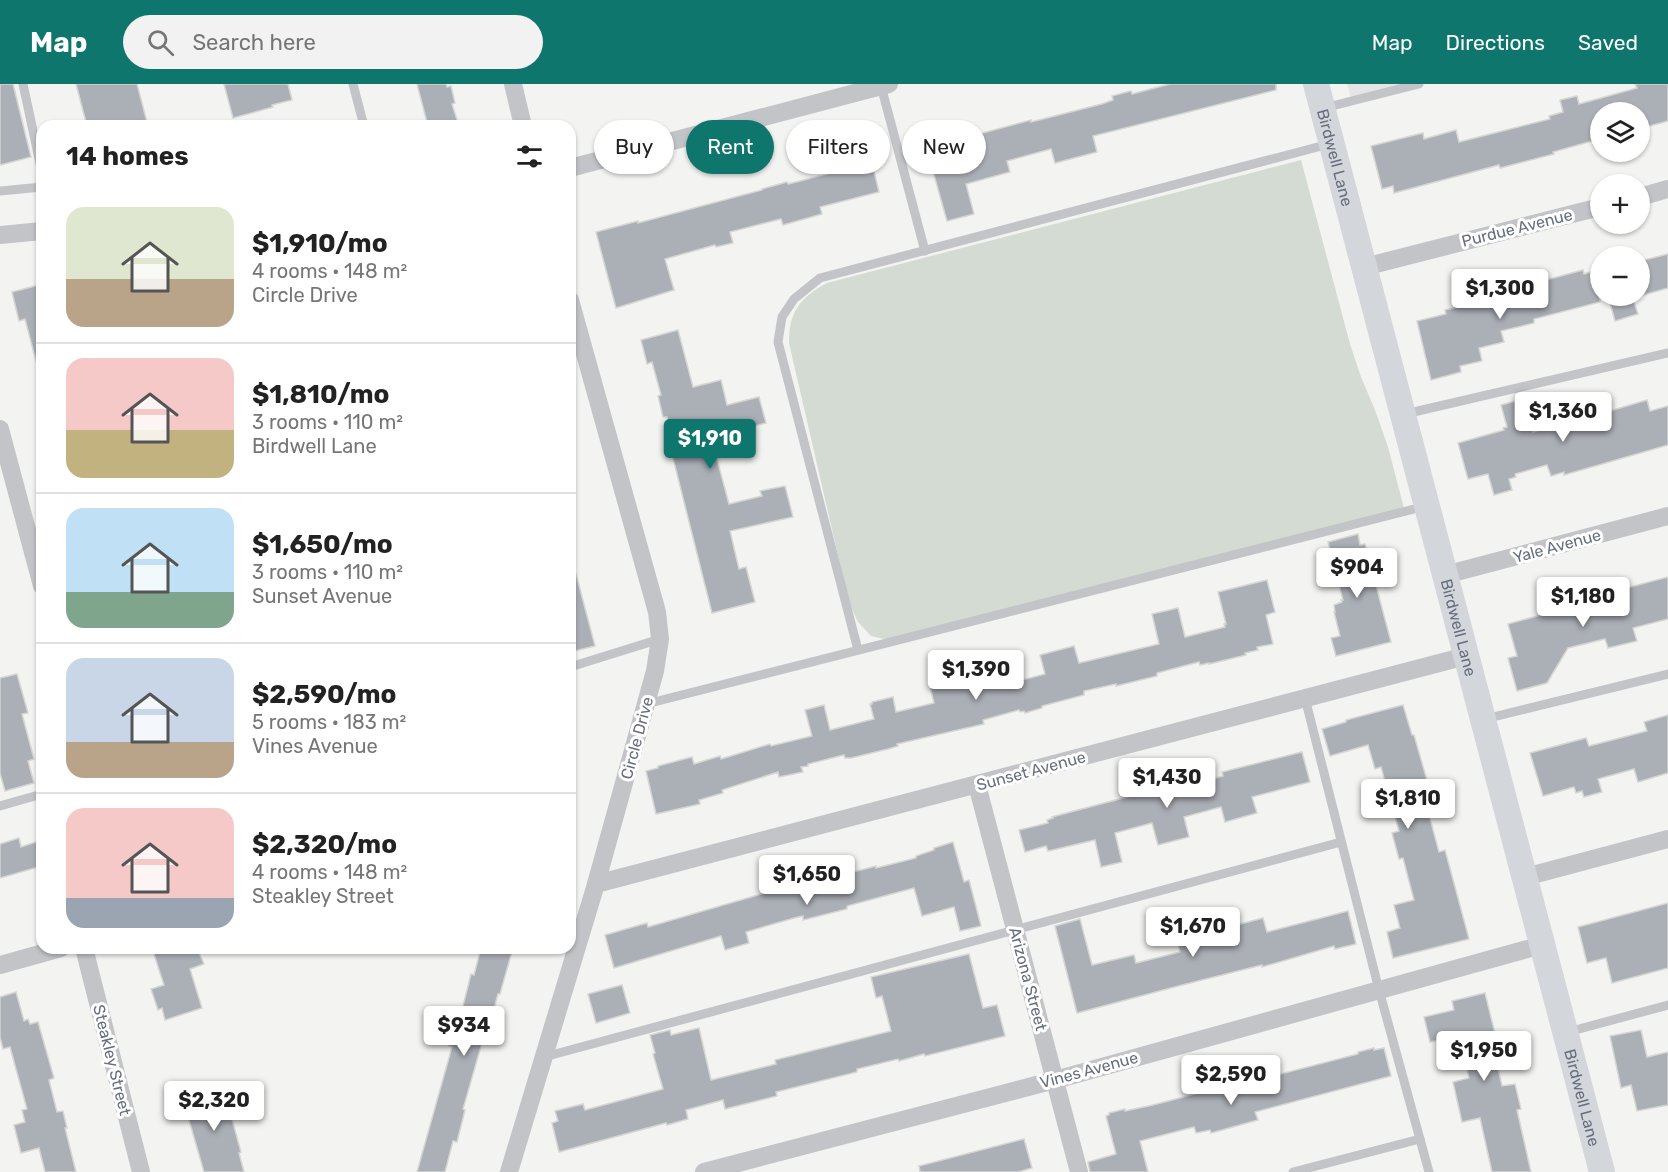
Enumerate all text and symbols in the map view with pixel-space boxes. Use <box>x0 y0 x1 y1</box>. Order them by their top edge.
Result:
search box <box>123 15 543 69</box>
text: Map <box>30 26 87 59</box>
icon: search <box>144 26 177 59</box>
text: Search here <box>192 29 316 56</box>
text: Map <box>1372 30 1413 55</box>
text: Directions <box>1446 30 1545 55</box>
text: Saved <box>1578 30 1638 55</box>
map controls <box>1590 102 1650 306</box>
button: layers <box>1590 102 1650 162</box>
street label: Birdwell Lane <box>1313 107 1357 208</box>
chip: Buy <box>594 120 674 174</box>
chip: Rent <box>686 120 774 174</box>
chip: Filters <box>786 120 890 174</box>
chip: New <box>902 120 986 174</box>
icon: filters <box>513 140 546 173</box>
text: 14 homes <box>66 141 189 172</box>
button: + <box>1590 174 1650 234</box>
street label: Purdue Avenue <box>1460 205 1574 251</box>
text: $1,910/mo <box>252 228 388 259</box>
icon: home <box>114 231 186 303</box>
button: − <box>1590 246 1650 306</box>
text: 4 rooms · 148 m² <box>252 259 407 283</box>
pin: $1,300 <box>1451 269 1549 320</box>
text: $1,300 <box>1465 276 1535 300</box>
text: Circle Drive <box>252 283 358 307</box>
text: $1,810/mo <box>252 379 389 410</box>
icon: home <box>114 382 186 454</box>
pin: $1,360 <box>1514 392 1612 443</box>
text: $1,360 <box>1529 399 1597 423</box>
text: 3 rooms · 110 m² <box>252 410 403 434</box>
pin: $1,910 <box>661 419 759 470</box>
text: $1,910 <box>678 426 742 450</box>
text: Birdwell Lane <box>252 434 377 458</box>
street label: Yale Avenue <box>1511 525 1603 567</box>
text: $1,650/mo <box>252 529 393 560</box>
icon: home <box>114 532 186 604</box>
pin: $904 <box>1321 548 1393 599</box>
text: $904 <box>1330 555 1384 579</box>
text: 3 rooms · 110 m² <box>252 560 403 584</box>
street label: Birdwell Lane <box>1437 577 1481 678</box>
pin: $1,180 <box>1534 577 1632 628</box>
text: Sunset Avenue <box>252 584 392 608</box>
text: $1,180 <box>1551 584 1615 608</box>
pin: $1,390 <box>927 650 1025 701</box>
text: $1,390 <box>942 657 1010 681</box>
text: $2,590/mo <box>252 679 396 710</box>
icon: home <box>114 682 186 754</box>
street label: Circle Drive <box>617 695 657 781</box>
text: 5 rooms · 183 m² <box>252 710 406 734</box>
text: Vines Avenue <box>252 734 378 758</box>
street label: Sunset Avenue <box>974 747 1088 795</box>
pin: $1,430 <box>1118 758 1216 809</box>
text: $1,430 <box>1132 765 1202 789</box>
pin: $1,810 <box>1359 779 1457 830</box>
text: $1,810 <box>1375 786 1441 810</box>
text: $2,320/mo <box>252 829 397 860</box>
icon: home <box>114 832 186 904</box>
pin: $1,650 <box>758 855 856 906</box>
text: 4 rooms · 148 m² <box>252 860 407 884</box>
text: $1,650 <box>773 862 841 886</box>
text: Steakley Street <box>252 884 394 908</box>
pin: $1,670 <box>1144 907 1242 958</box>
text: $1,670 <box>1160 914 1226 938</box>
street label: Arizona Street <box>1005 925 1051 1033</box>
street label: Steakley Street <box>89 1003 135 1117</box>
pin: $934 <box>428 1006 500 1057</box>
text: $934 <box>438 1013 490 1037</box>
pin: $1,950 <box>1435 1031 1533 1082</box>
text: $1,950 <box>1450 1038 1518 1062</box>
street label: Birdwell Lane <box>1561 1047 1604 1148</box>
street label: Vines Avenue <box>1038 1048 1140 1092</box>
pin: $2,590 <box>1182 1055 1280 1106</box>
text: $2,590 <box>1195 1062 1267 1086</box>
pin: $2,320 <box>165 1081 263 1132</box>
text: $2,320 <box>178 1088 250 1112</box>

